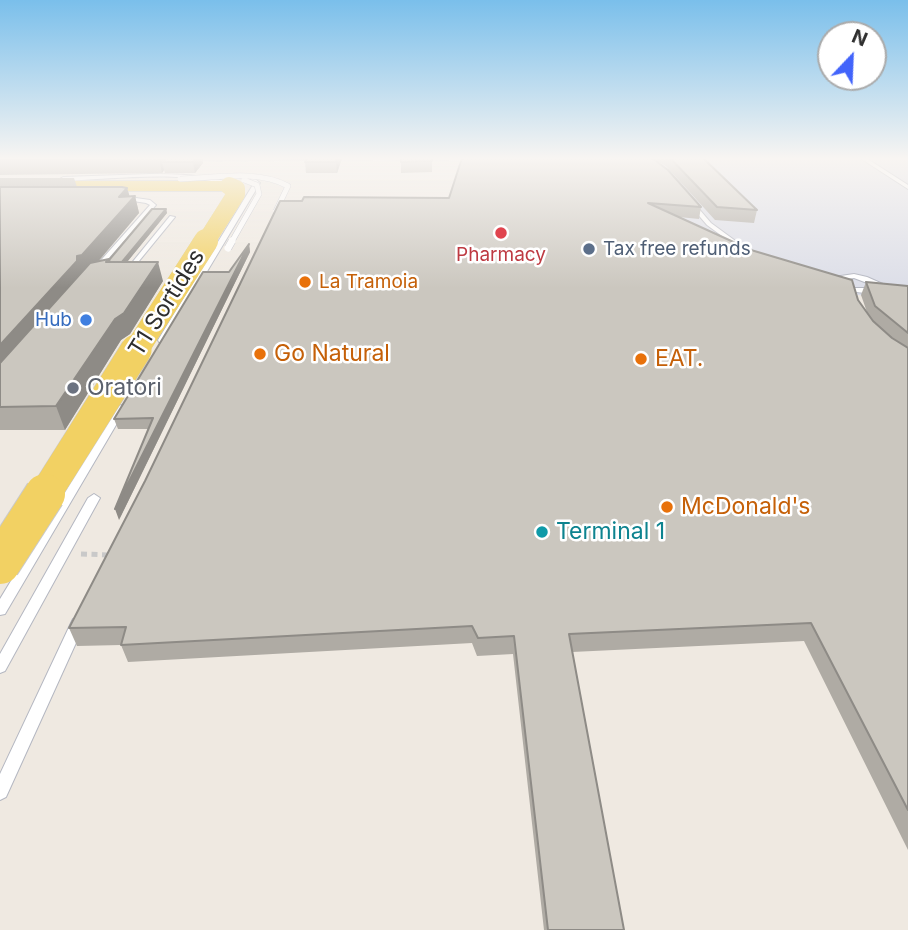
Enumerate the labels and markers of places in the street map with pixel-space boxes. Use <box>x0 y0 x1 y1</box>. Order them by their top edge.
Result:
marker: Pharmacy <box>493 225 509 241</box>
place label: Tax free refunds <box>603 238 751 260</box>
marker: Tax free refunds <box>581 241 597 257</box>
place label: Pharmacy <box>456 244 546 266</box>
place label: La Tramoia <box>319 271 418 293</box>
marker: La Tramoia <box>297 274 313 290</box>
place label: Hub <box>35 309 72 331</box>
marker: Hub <box>78 312 94 328</box>
place label: Go Natural <box>274 340 390 368</box>
place label: EAT. <box>655 345 703 373</box>
marker: Go Natural <box>252 346 268 362</box>
marker: EAT. <box>633 351 649 367</box>
place label: Oratori <box>87 374 162 402</box>
marker: Oratori <box>65 380 81 396</box>
place label: McDonald's <box>681 493 810 521</box>
marker: McDonald's <box>659 499 675 515</box>
place label: Terminal 1 <box>556 518 665 546</box>
marker: Terminal 1 <box>534 524 550 540</box>

